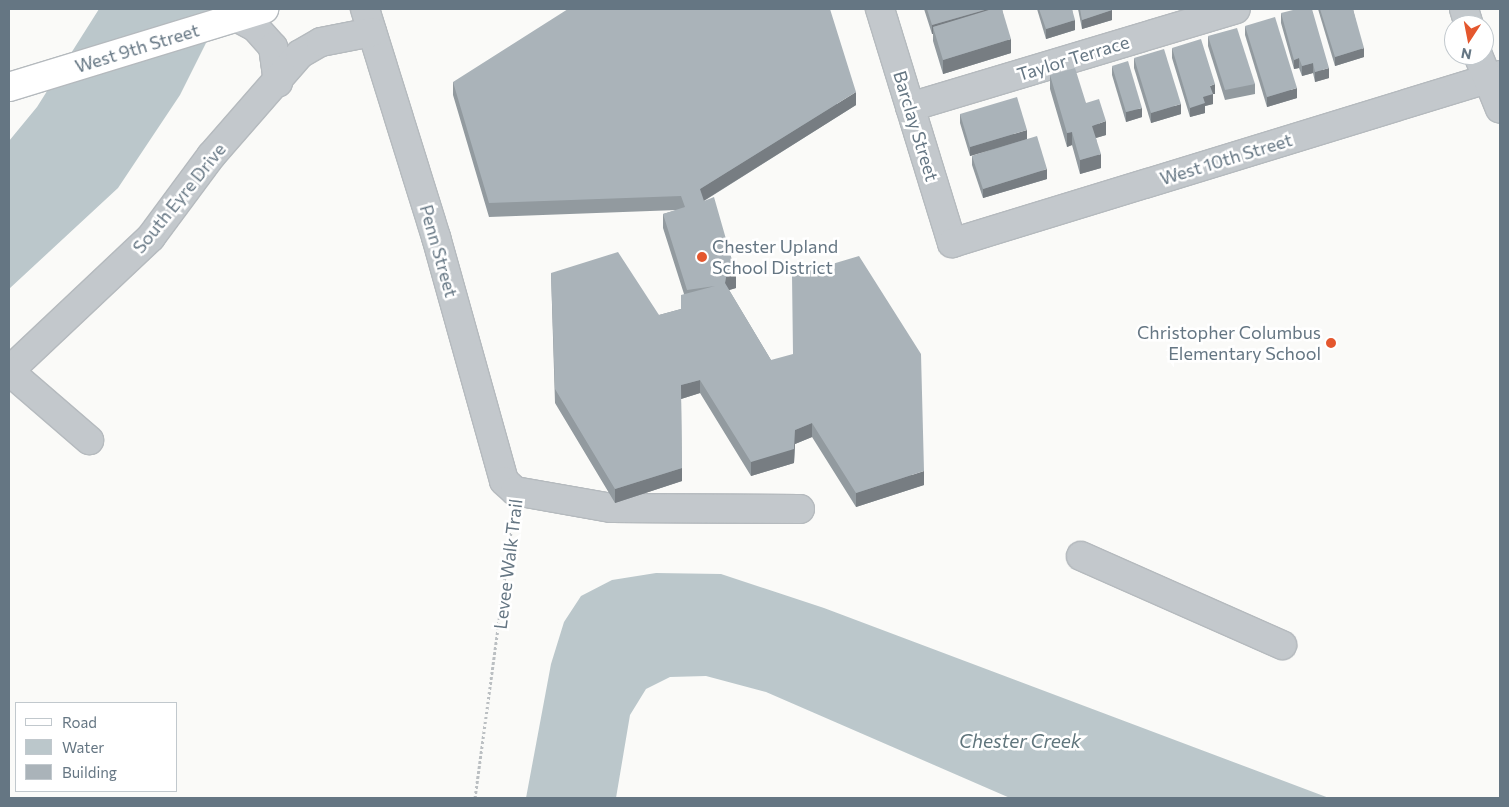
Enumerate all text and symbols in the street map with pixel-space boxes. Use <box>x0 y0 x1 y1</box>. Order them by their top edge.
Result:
north arrow <box>1444 15 1494 65</box>
street label: West 9th Street <box>72 19 202 77</box>
street label: Taylor Terrace <box>1014 31 1132 85</box>
text: N <box>1459 45 1473 64</box>
street label: Barclay Street <box>889 68 943 184</box>
street label: West 10th Street <box>1157 129 1295 189</box>
street label: South Eyre Drive <box>128 139 230 257</box>
street label: Penn Street <box>415 202 463 300</box>
place label: Chester Upland School District <box>712 236 838 278</box>
marker: Chester Upland School District <box>696 251 708 263</box>
place label: Christopher Columbus Elementary School <box>1137 322 1321 364</box>
marker: Christopher Columbus Elementary School <box>1325 337 1337 349</box>
street label: Levee Walk Trail <box>489 498 527 630</box>
legend <box>15 702 178 792</box>
text: Road <box>62 713 97 731</box>
water label: Chester Creek <box>959 730 1081 752</box>
text: Water <box>62 738 104 756</box>
text: Building <box>62 763 117 781</box>

